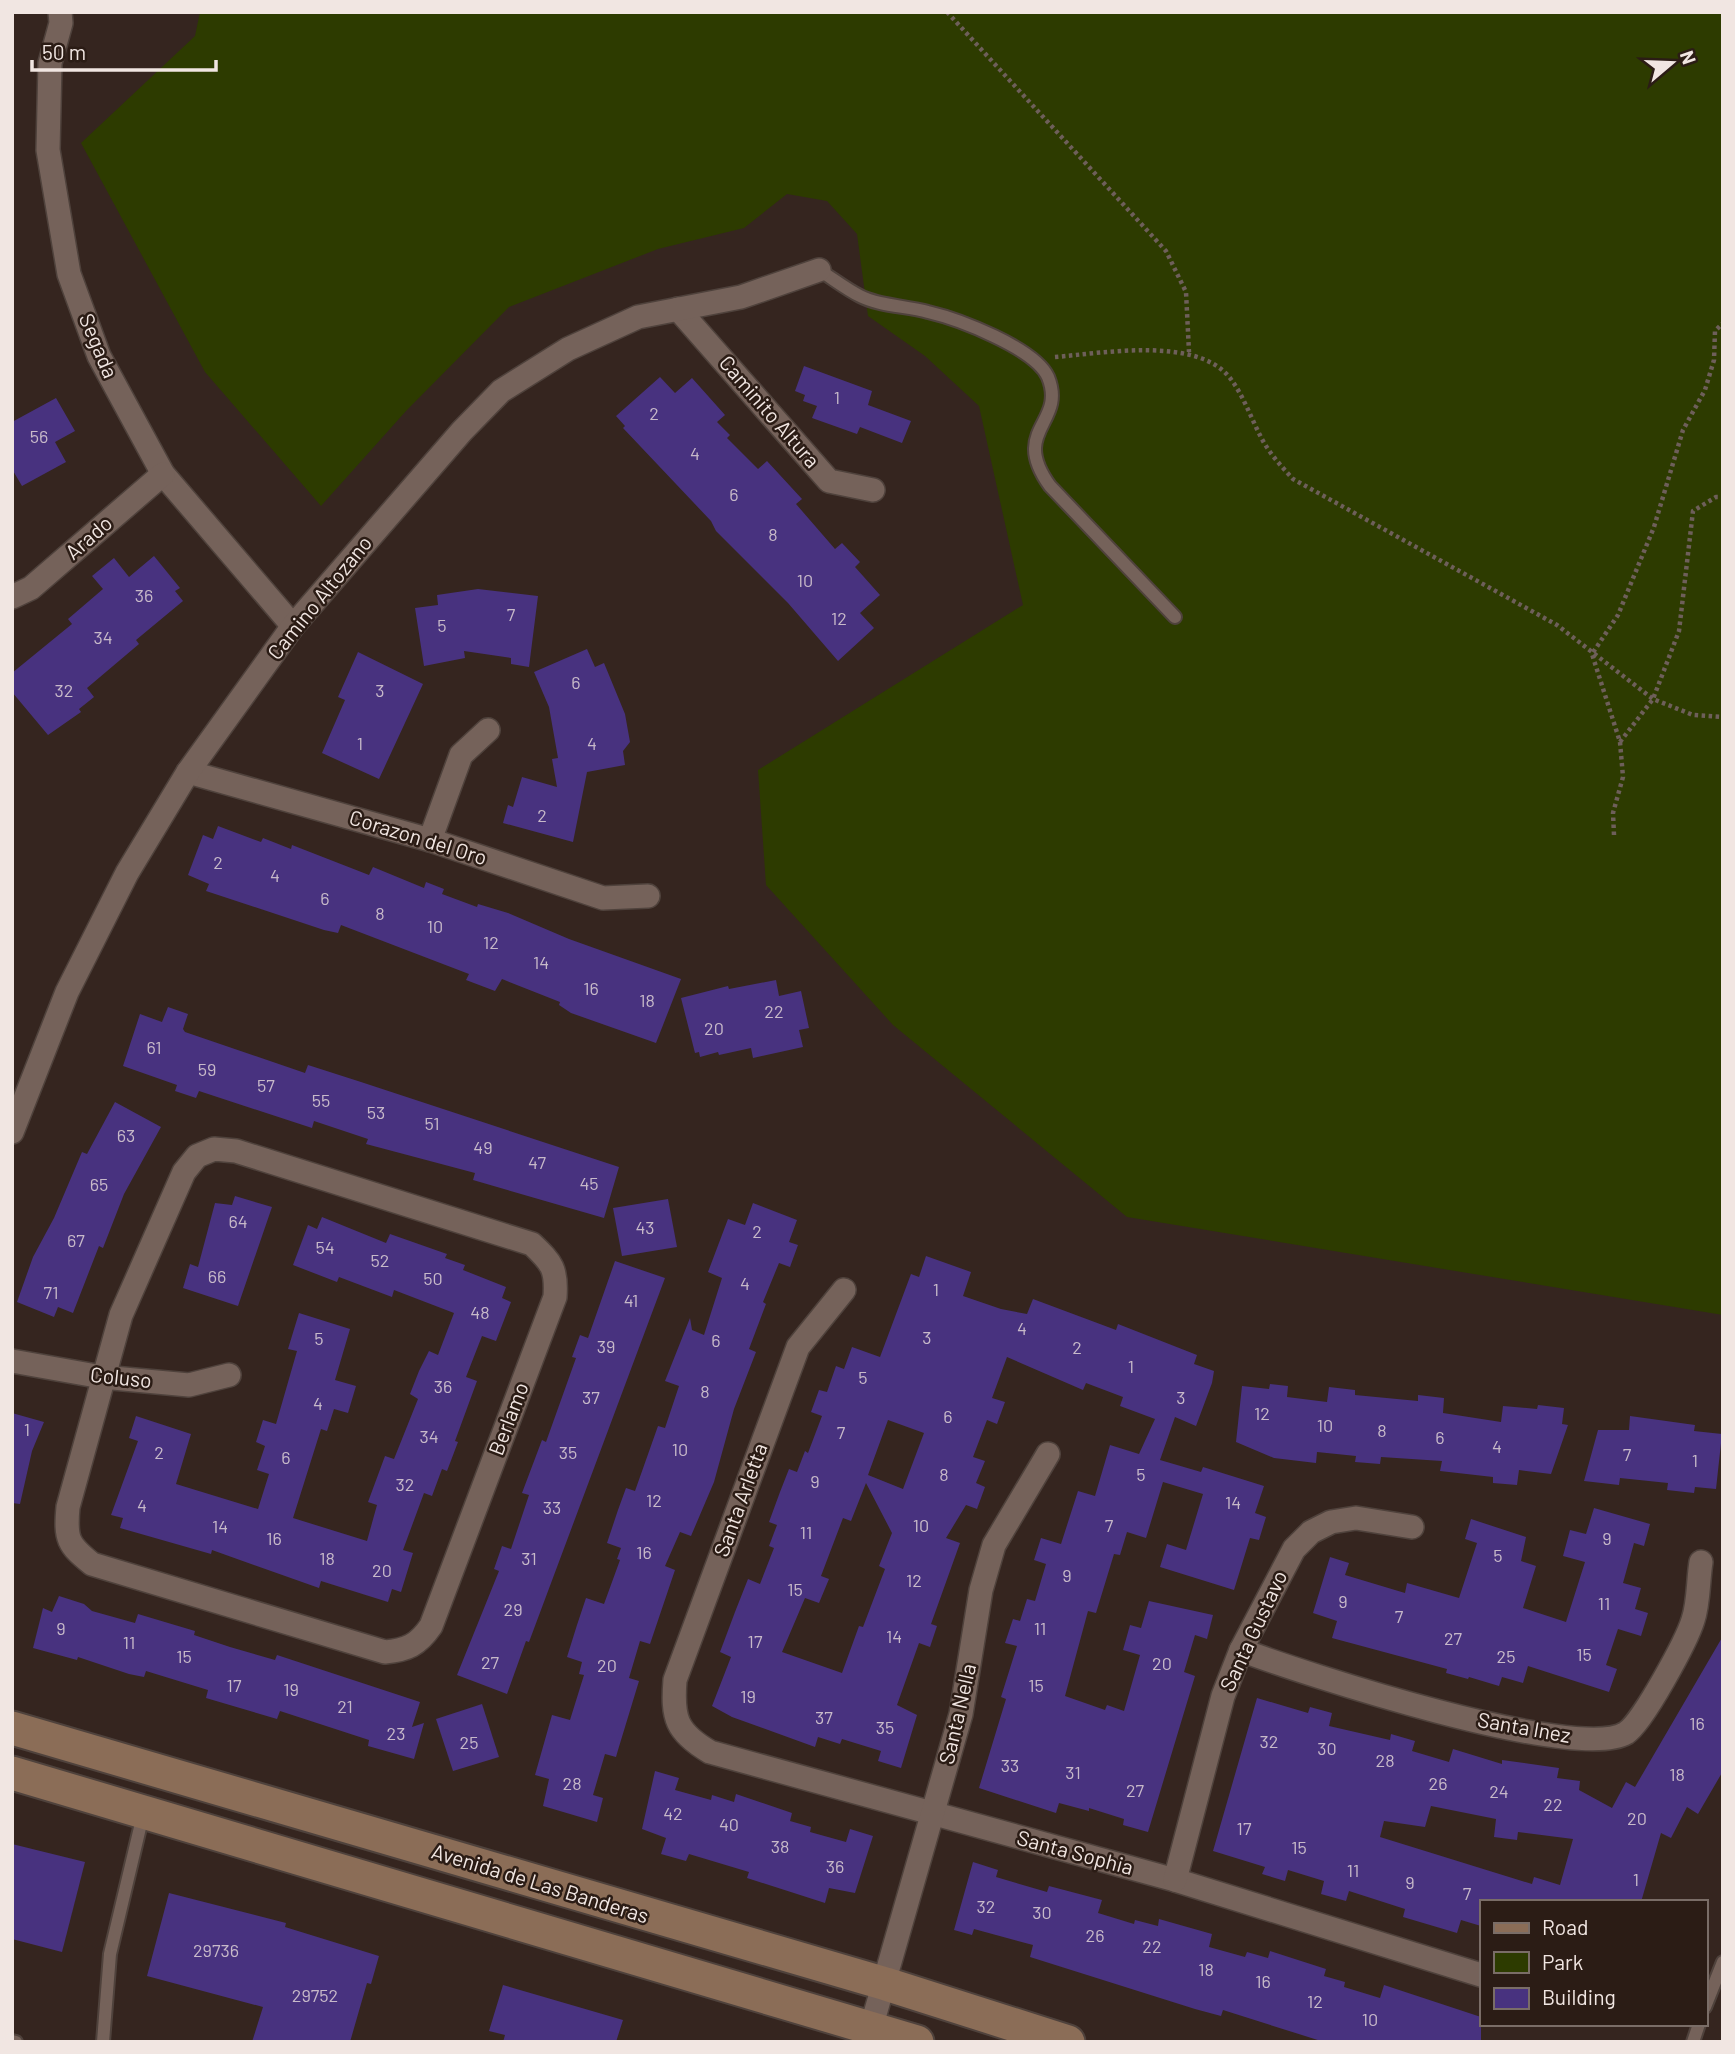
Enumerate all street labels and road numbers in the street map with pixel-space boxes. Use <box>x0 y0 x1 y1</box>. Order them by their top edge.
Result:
street label: Segada <box>75 309 124 381</box>
street label: Caminito Altura <box>715 350 826 472</box>
street label: Arado <box>59 510 117 564</box>
street label: Camino Altozano <box>261 530 376 664</box>
street label: Corazon del Oro <box>347 804 490 869</box>
street label: Coluso <box>89 1361 153 1392</box>
street label: Berlamo <box>482 1378 533 1459</box>
street label: Santa Arletta <box>707 1439 772 1560</box>
street label: Santa Gustavo <box>1214 1566 1292 1695</box>
street label: Santa Nella <box>933 1661 980 1766</box>
street label: Santa Inez <box>1476 1706 1573 1747</box>
street label: Santa Sophia <box>1014 1824 1136 1879</box>
street label: Avenida de Las Banderas <box>429 1838 652 1928</box>

